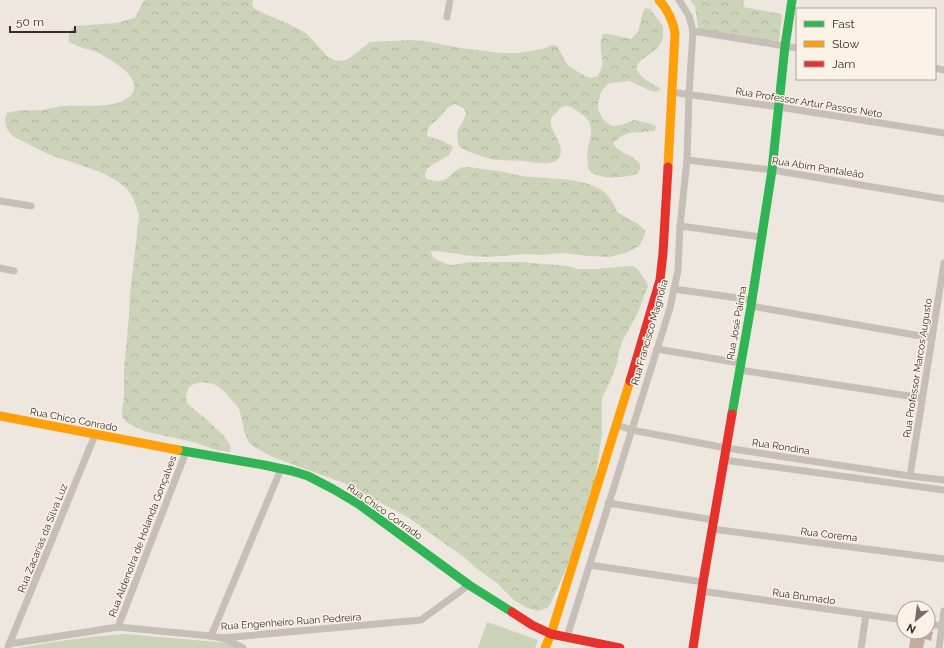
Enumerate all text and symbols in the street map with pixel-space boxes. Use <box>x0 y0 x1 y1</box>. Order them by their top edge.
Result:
scale bar <box>10 8 75 34</box>
legend <box>796 8 936 80</box>
text: 50 m <box>16 15 44 29</box>
text: Fast <box>832 17 855 31</box>
text: Slow <box>832 37 859 51</box>
text: Jam <box>832 57 855 71</box>
street label: Rua Professor Artur Passos Neto <box>735 85 883 120</box>
street label: Rua Abim Pantaleão <box>771 155 865 180</box>
street label: Rua Francisco Magnolia <box>629 278 670 386</box>
street label: Rua José Painha <box>725 285 748 361</box>
street label: Rua Professor Marcos Augusto <box>901 298 934 439</box>
street label: Rua Chico Conrado <box>29 406 119 433</box>
street label: Rua Rondina <box>751 437 811 456</box>
street label: Rua Aldenolra de Holanda Gonçalves <box>107 454 178 618</box>
street label: Rua Chico Conrado <box>345 481 424 541</box>
street label: Rua Zacarias da Silva Luz <box>16 482 69 594</box>
street label: Rua Corema <box>800 526 858 543</box>
street label: Rua Brumado <box>772 587 836 606</box>
north arrow <box>896 600 936 640</box>
street label: Rua Engenheiro Ruan Pedreira <box>220 611 362 632</box>
text: N <box>905 621 918 636</box>

